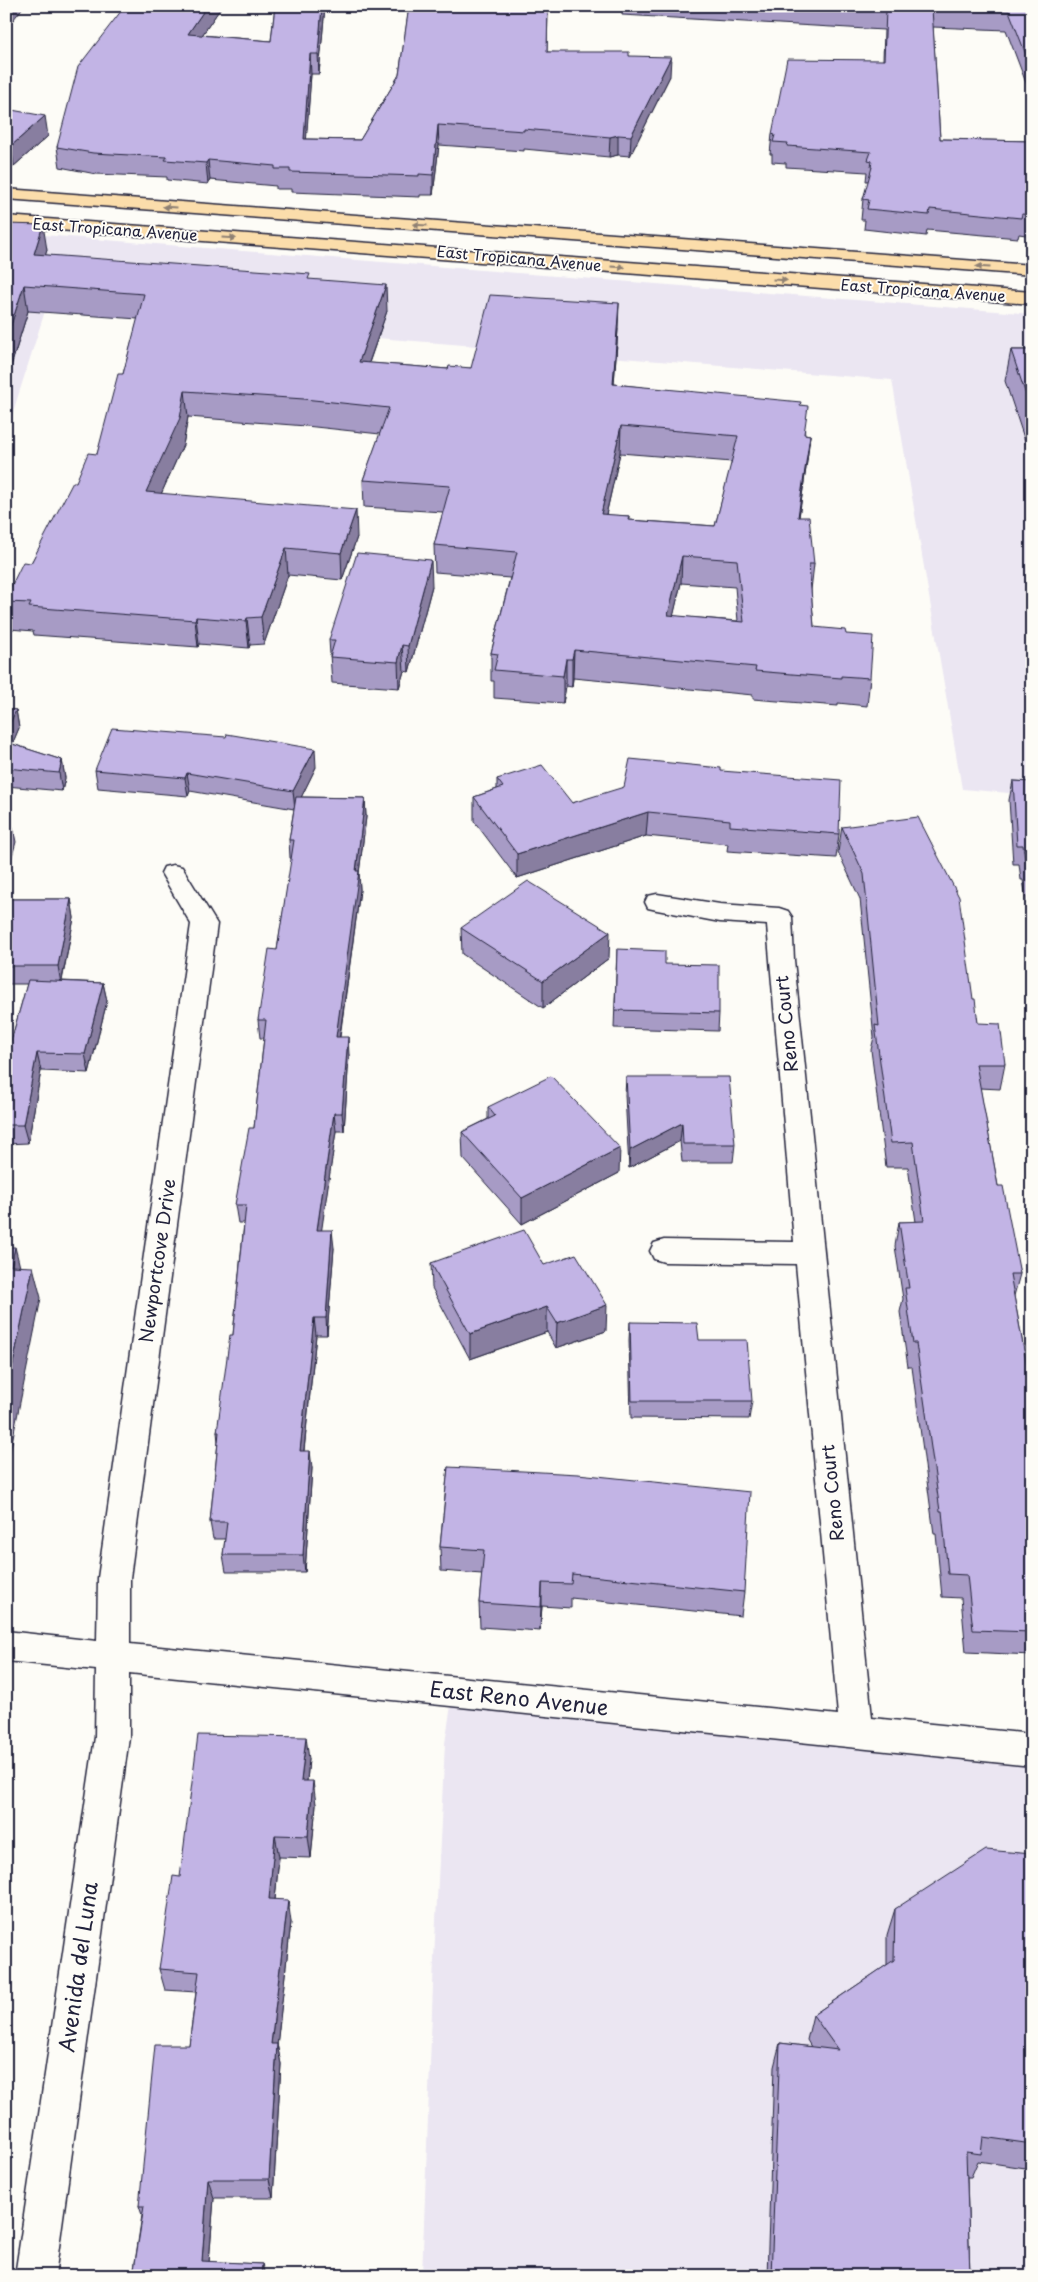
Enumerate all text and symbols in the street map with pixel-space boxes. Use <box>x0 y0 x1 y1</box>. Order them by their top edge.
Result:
one-way arrow <box>162 202 178 210</box>
street label: East Tropicana Avenue <box>32 211 198 246</box>
one-way arrow <box>411 221 427 229</box>
one-way arrow <box>222 234 238 242</box>
street label: East Tropicana Avenue <box>436 239 602 276</box>
one-way arrow <box>975 263 991 271</box>
one-way arrow <box>611 264 627 272</box>
street label: East Tropicana Avenue <box>840 272 1006 307</box>
one-way arrow <box>773 276 789 284</box>
street label: Reno Court <box>767 974 804 1074</box>
street label: Newportcove Drive <box>132 1177 181 1345</box>
street label: Reno Court <box>813 1443 850 1543</box>
street label: East Reno Avenue <box>428 1672 610 1722</box>
street label: Avenida del Luna <box>49 1880 105 2054</box>

